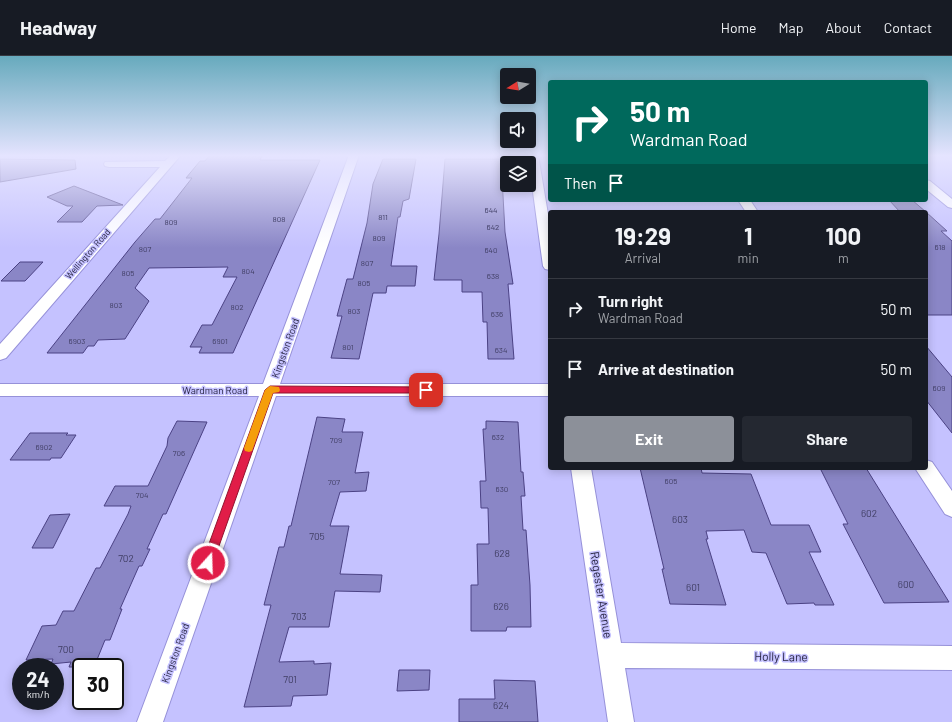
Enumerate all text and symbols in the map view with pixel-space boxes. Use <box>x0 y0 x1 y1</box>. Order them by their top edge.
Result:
text: Headway <box>20 16 97 39</box>
text: Home <box>721 19 757 36</box>
text: Map <box>779 19 803 36</box>
text: About <box>825 19 862 36</box>
text: Contact <box>884 19 932 36</box>
north arrow <box>500 68 536 104</box>
map controls <box>500 68 536 192</box>
text: 50 m <box>630 94 690 128</box>
icon: right <box>564 96 616 148</box>
button: sound <box>500 112 536 148</box>
text: Wardman Road <box>630 128 748 150</box>
button: layers <box>500 156 536 192</box>
icon: arrive <box>605 172 627 194</box>
text: Then <box>564 174 597 192</box>
house number: 644 <box>485 205 497 215</box>
house number: 811 <box>378 212 388 222</box>
house number: 808 <box>273 214 285 224</box>
house number: 809 <box>165 217 177 227</box>
text: 19:29 <box>615 221 671 250</box>
text: 1 <box>744 221 752 250</box>
text: 100 <box>825 221 861 250</box>
house number: 642 <box>487 222 499 232</box>
street label: Wellington Road <box>63 226 112 281</box>
house number: 809 <box>373 233 385 243</box>
house number: 618 <box>935 242 945 252</box>
house number: 807 <box>139 244 151 254</box>
house number: 640 <box>484 245 498 255</box>
text: Arrival <box>625 250 661 266</box>
text: min <box>738 250 759 266</box>
text: m <box>838 250 849 266</box>
house number: 807 <box>361 258 373 268</box>
house number: 804 <box>241 266 255 276</box>
house number: 805 <box>122 268 134 278</box>
house number: 638 <box>487 271 499 281</box>
house number: 805 <box>358 278 370 288</box>
text: Turn right <box>598 292 663 310</box>
icon: right <box>564 298 586 320</box>
house number: 803 <box>110 300 122 310</box>
text: 50 m <box>880 300 912 318</box>
house number: 802 <box>231 302 243 312</box>
house number: 803 <box>348 306 360 316</box>
house number: 636 <box>491 309 503 319</box>
text: Wardman Road <box>598 310 683 326</box>
street label: Kingston Road <box>269 317 301 379</box>
house number: 6903 <box>69 336 85 346</box>
house number: 6901 <box>212 336 228 346</box>
house number: 801 <box>342 342 354 352</box>
house number: 634 <box>495 345 507 355</box>
icon: arrive <box>564 358 586 380</box>
text: Arrive at destination <box>598 360 734 378</box>
text: 50 m <box>880 360 912 378</box>
pin <box>409 373 443 407</box>
icon: arrive <box>415 379 437 401</box>
house number: 609 <box>933 383 945 393</box>
street label: Wardman Road <box>182 384 248 396</box>
button: Exit <box>564 416 734 462</box>
button: Share <box>742 416 912 462</box>
house number: 632 <box>492 432 504 442</box>
house number: 709 <box>330 435 342 445</box>
house number: 6902 <box>35 442 53 452</box>
house number: 706 <box>173 448 185 458</box>
house number: 605 <box>665 476 677 486</box>
house number: 707 <box>328 477 340 487</box>
house number: 630 <box>496 484 508 494</box>
house number: 704 <box>136 490 148 500</box>
house number: 602 <box>861 507 877 519</box>
house number: 603 <box>672 513 688 525</box>
house number: 705 <box>309 530 325 542</box>
position arrow <box>187 542 229 584</box>
house number: 628 <box>494 547 510 559</box>
street label: Regester Avenue <box>588 550 616 639</box>
house number: 702 <box>118 552 134 564</box>
house number: 600 <box>898 578 914 590</box>
house number: 601 <box>686 581 700 593</box>
house number: 626 <box>493 600 509 612</box>
house number: 703 <box>291 610 307 622</box>
street label: Kingston Road <box>159 622 191 684</box>
house number: 700 <box>58 643 74 655</box>
street label: Holly Lane <box>754 649 808 663</box>
speed limit sign: 30 <box>72 658 124 710</box>
text: 24 <box>26 667 50 691</box>
house number: 701 <box>283 673 297 685</box>
text: km/h <box>27 688 49 700</box>
house number: 624 <box>493 699 509 711</box>

